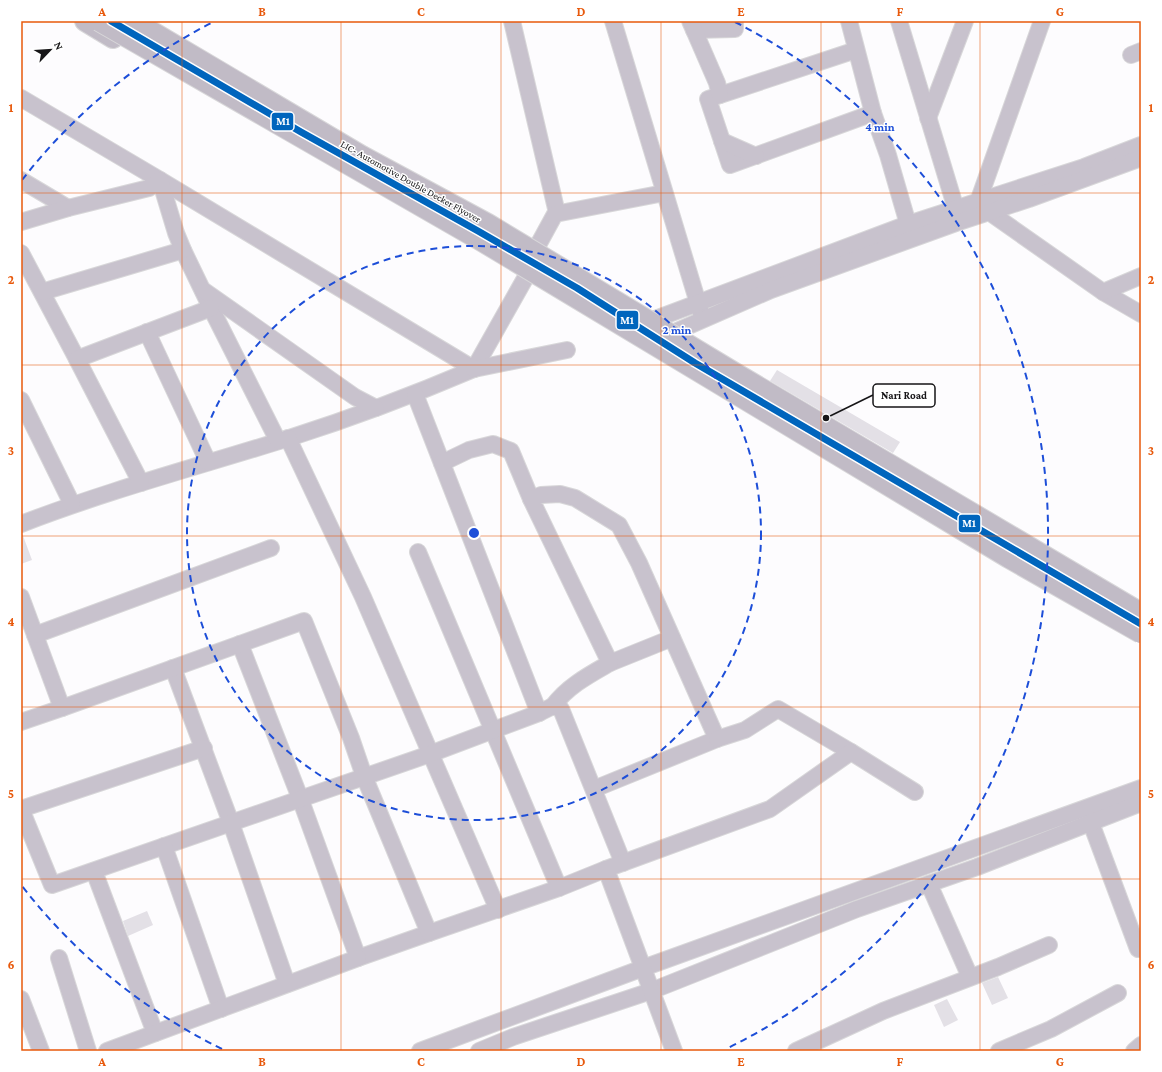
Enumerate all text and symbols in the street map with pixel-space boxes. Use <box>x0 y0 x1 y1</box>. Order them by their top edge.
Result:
text: A <box>97 4 106 19</box>
text: B <box>258 4 266 19</box>
text: C <box>417 4 425 19</box>
text: D <box>577 4 586 19</box>
text: E <box>737 4 745 19</box>
text: F <box>897 4 904 19</box>
text: G <box>1056 4 1064 19</box>
north arrow <box>30 30 70 70</box>
text: N <box>52 40 66 52</box>
text: 1 <box>9 100 14 115</box>
text: 1 <box>1149 100 1154 115</box>
line badge: M1 <box>271 112 294 131</box>
text: M1 <box>276 115 290 127</box>
text: 4 min <box>865 120 895 134</box>
street label: LIC- Automotive Double Decker Flyover <box>339 138 483 225</box>
text: 2 <box>8 272 15 287</box>
text: 2 <box>1148 272 1155 287</box>
line badge: M1 <box>616 310 639 330</box>
text: M1 <box>620 314 634 326</box>
text: 2 min <box>663 323 692 337</box>
callout: Nari Road <box>873 384 935 407</box>
text: Nari Road <box>881 389 927 401</box>
text: 3 <box>8 443 14 458</box>
text: 3 <box>1148 443 1154 458</box>
line badge: M1 <box>958 514 981 533</box>
text: M1 <box>962 517 976 529</box>
centre of rings <box>467 526 481 540</box>
text: 4 <box>7 614 15 629</box>
text: 4 <box>1147 614 1155 629</box>
text: 5 <box>8 786 14 801</box>
text: 5 <box>1148 786 1154 801</box>
text: 6 <box>7 957 15 972</box>
text: 6 <box>1147 957 1155 972</box>
text: A <box>97 1054 106 1069</box>
text: B <box>258 1054 266 1069</box>
text: C <box>417 1054 425 1069</box>
text: D <box>577 1054 586 1069</box>
text: E <box>737 1054 745 1069</box>
text: F <box>897 1054 904 1069</box>
text: G <box>1056 1054 1064 1069</box>

